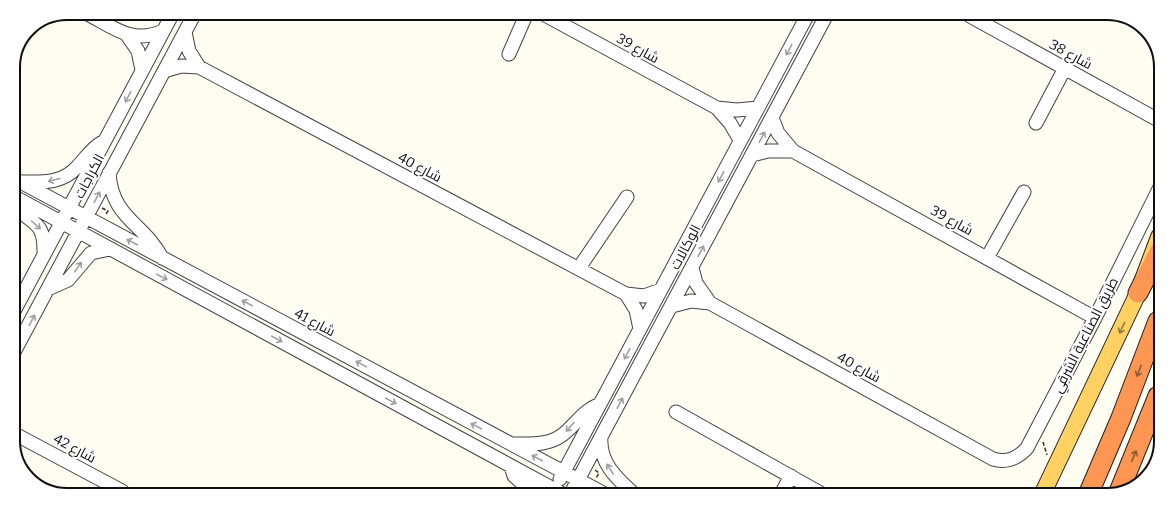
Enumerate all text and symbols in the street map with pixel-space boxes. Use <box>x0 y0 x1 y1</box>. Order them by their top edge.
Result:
street label: شارع 39 <box>613 30 662 67</box>
street label: شارع 38 <box>1046 36 1095 73</box>
one-way arrow <box>784 44 792 56</box>
one-way arrow <box>124 91 131 103</box>
one-way arrow <box>759 131 767 143</box>
street label: شارع 40 <box>395 149 445 186</box>
street label: الكراجات <box>71 151 108 201</box>
one-way arrow <box>717 171 724 183</box>
one-way arrow <box>48 177 61 184</box>
one-way arrow <box>93 191 101 203</box>
street label: شارع 39 <box>927 202 976 239</box>
one-way arrow <box>31 220 41 230</box>
street label: الوكالات <box>667 222 704 273</box>
one-way arrow <box>126 238 138 245</box>
one-way arrow <box>698 245 705 257</box>
one-way arrow <box>74 262 82 273</box>
one-way arrow <box>156 274 168 281</box>
street label: طريق الصناعية الشرقي <box>1049 275 1125 397</box>
one-way arrow <box>241 299 253 306</box>
street label: شارع 41 <box>291 305 338 340</box>
one-way arrow <box>28 314 36 326</box>
one-way arrow <box>1118 322 1125 334</box>
one-way arrow <box>270 336 282 343</box>
one-way arrow <box>623 348 630 360</box>
street label: شارع 40 <box>834 349 883 386</box>
one-way arrow <box>355 360 367 368</box>
one-way arrow <box>1135 365 1143 377</box>
one-way arrow <box>385 397 397 405</box>
one-way arrow <box>616 397 624 409</box>
one-way arrow <box>470 421 482 429</box>
one-way arrow <box>566 422 575 432</box>
street label: شارع 42 <box>51 430 99 467</box>
one-way arrow <box>1131 450 1138 462</box>
one-way arrow <box>531 454 543 462</box>
one-way arrow <box>606 464 614 475</box>

